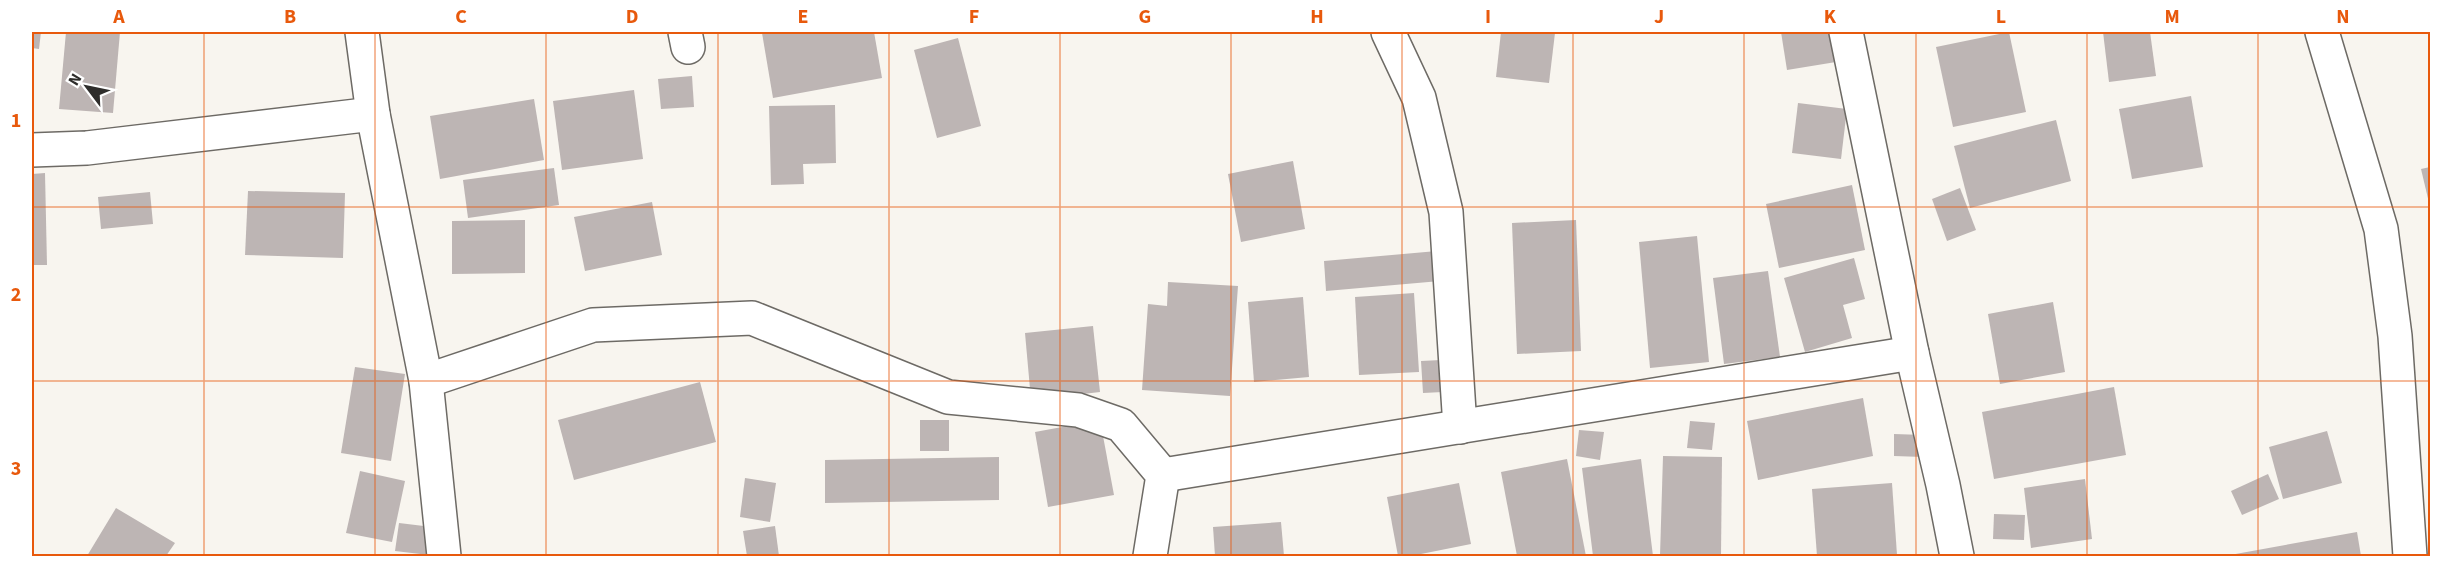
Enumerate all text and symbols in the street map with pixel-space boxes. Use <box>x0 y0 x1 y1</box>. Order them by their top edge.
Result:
text: A <box>112 3 125 31</box>
text: B <box>284 3 296 31</box>
text: C <box>455 3 467 31</box>
text: D <box>626 3 638 31</box>
text: E <box>798 3 808 31</box>
text: F <box>969 3 979 31</box>
text: G <box>1139 3 1151 31</box>
text: H <box>1310 3 1324 31</box>
text: I <box>1485 3 1491 31</box>
text: J <box>1654 3 1664 31</box>
text: K <box>1824 3 1837 31</box>
text: L <box>1996 3 2006 31</box>
text: M <box>2164 3 2180 31</box>
text: N <box>2336 3 2350 31</box>
north arrow <box>57 57 117 117</box>
text: N <box>63 69 87 90</box>
text: 1 <box>11 107 21 135</box>
text: 2 <box>11 281 21 309</box>
text: 3 <box>11 455 21 483</box>

